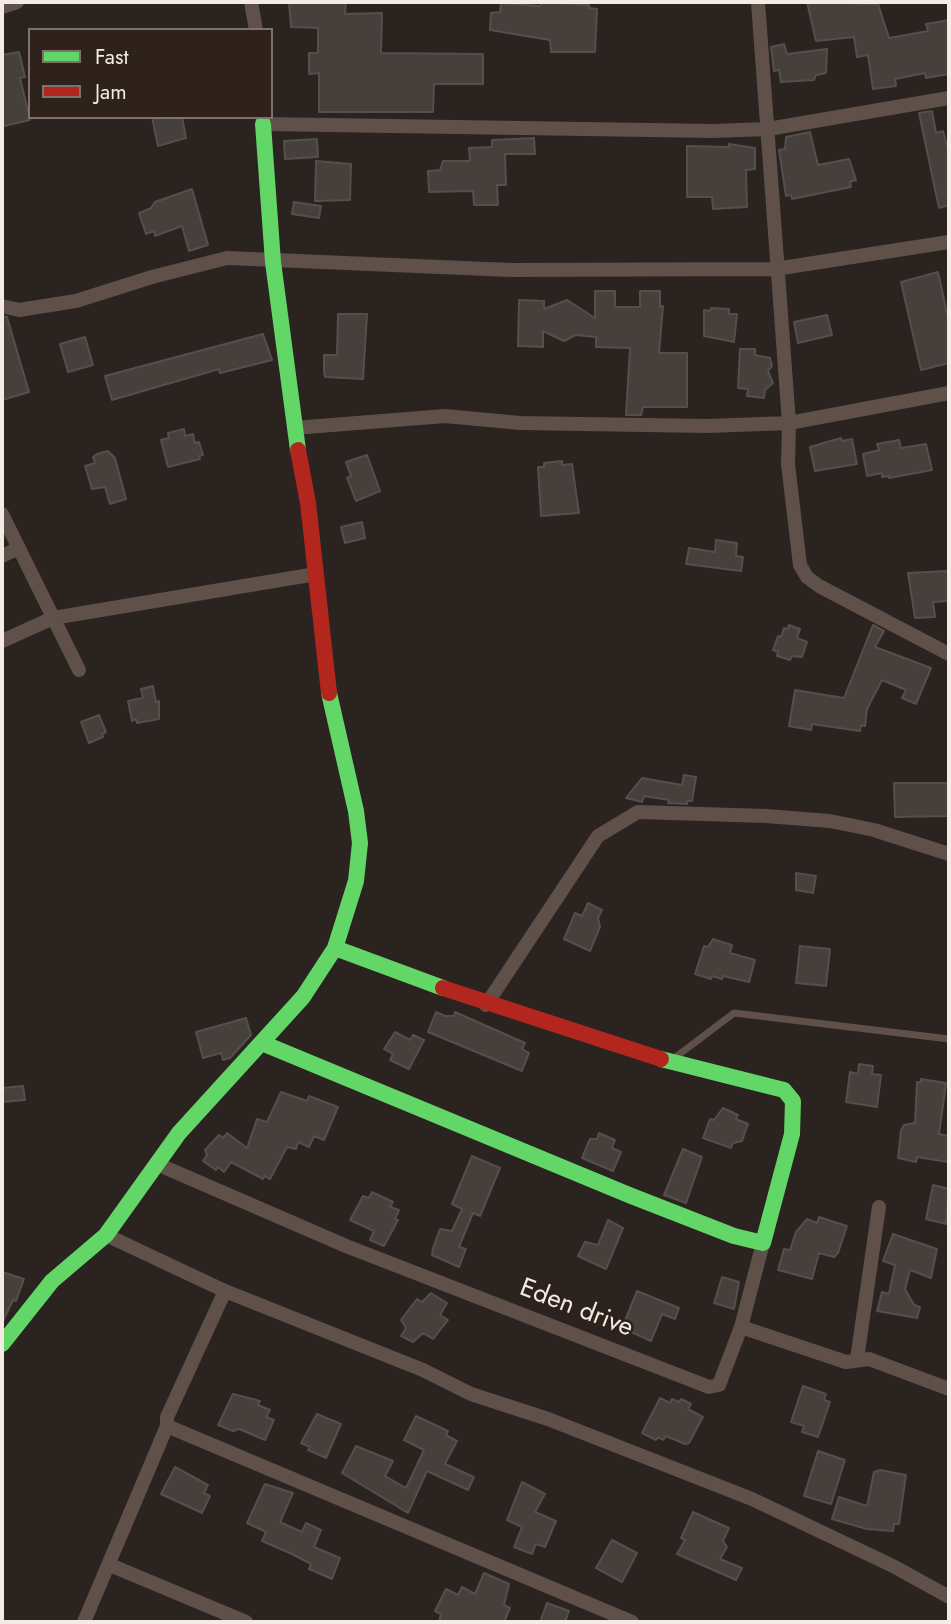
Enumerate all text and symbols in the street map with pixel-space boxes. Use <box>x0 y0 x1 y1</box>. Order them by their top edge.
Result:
legend <box>28 28 273 119</box>
text: Fast <box>95 42 128 72</box>
text: Jam <box>95 77 127 107</box>
street label: Eden drive <box>515 1273 637 1345</box>

